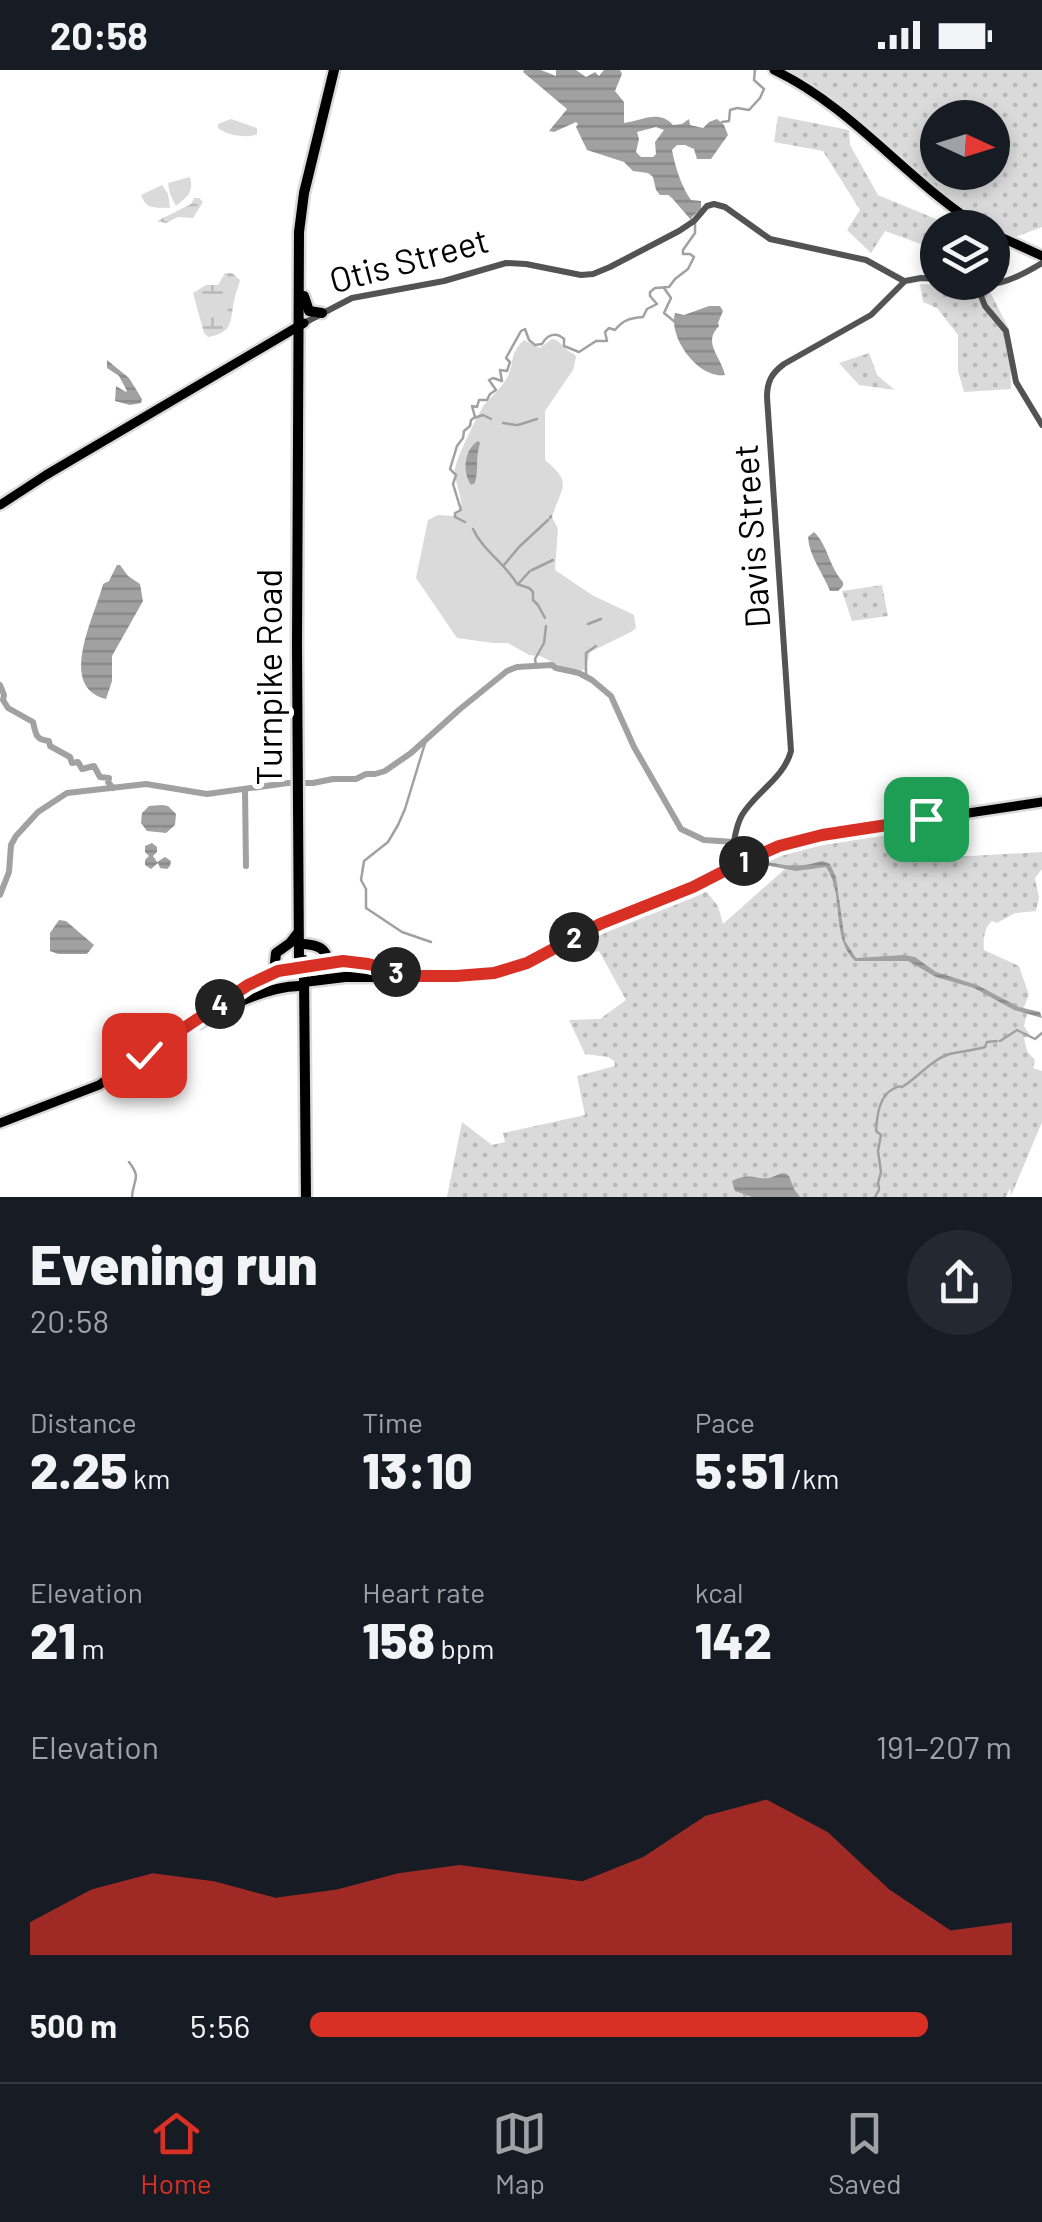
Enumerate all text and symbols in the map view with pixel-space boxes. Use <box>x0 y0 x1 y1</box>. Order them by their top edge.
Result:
text: 20:58 <box>50 12 148 58</box>
north arrow <box>920 100 1010 190</box>
map controls <box>920 100 1010 300</box>
button: layers <box>920 210 1010 300</box>
street label: Otis Street <box>324 218 493 300</box>
street label: Davis Street <box>723 443 777 629</box>
street label: Turnpike Road <box>247 569 289 785</box>
pin <box>884 777 969 862</box>
icon: arrive <box>899 792 954 847</box>
pin: 1 <box>719 836 769 886</box>
text: 1 <box>739 844 749 878</box>
pin: 2 <box>549 912 599 962</box>
text: 2 <box>566 920 582 954</box>
pin: 3 <box>371 947 421 997</box>
text: 3 <box>388 955 404 989</box>
pin: 4 <box>195 979 245 1029</box>
text: 4 <box>212 987 228 1021</box>
pin <box>102 1013 187 1098</box>
icon: check <box>117 1028 172 1083</box>
text: Evening run <box>30 1230 318 1296</box>
button: share <box>907 1230 1012 1335</box>
text: 20:58 <box>30 1301 109 1339</box>
text: Distance <box>30 1405 137 1439</box>
text: Time <box>362 1405 423 1439</box>
text: Pace <box>695 1405 755 1439</box>
text: 2.25 <box>30 1439 128 1499</box>
text: 13:10 <box>362 1439 472 1499</box>
text: 5:51 <box>695 1439 786 1499</box>
text: km <box>128 1461 170 1495</box>
text: /km <box>786 1461 840 1495</box>
text: Elevation <box>30 1575 143 1609</box>
text: Heart rate <box>362 1575 485 1609</box>
text: kcal <box>695 1575 743 1609</box>
text: 21 <box>30 1609 76 1669</box>
text: 158 <box>362 1609 435 1669</box>
text: 142 <box>695 1609 772 1669</box>
text: m <box>76 1631 105 1665</box>
text: bpm <box>435 1631 494 1665</box>
text: Elevation <box>30 1727 159 1765</box>
text: 191–207 m <box>876 1727 1012 1765</box>
text: 500 m <box>30 2006 117 2044</box>
text: 5:56 <box>190 2006 250 2044</box>
tab: Home <box>140 2106 212 2200</box>
tab: Map <box>492 2106 547 2200</box>
tab: Saved <box>828 2106 902 2200</box>

